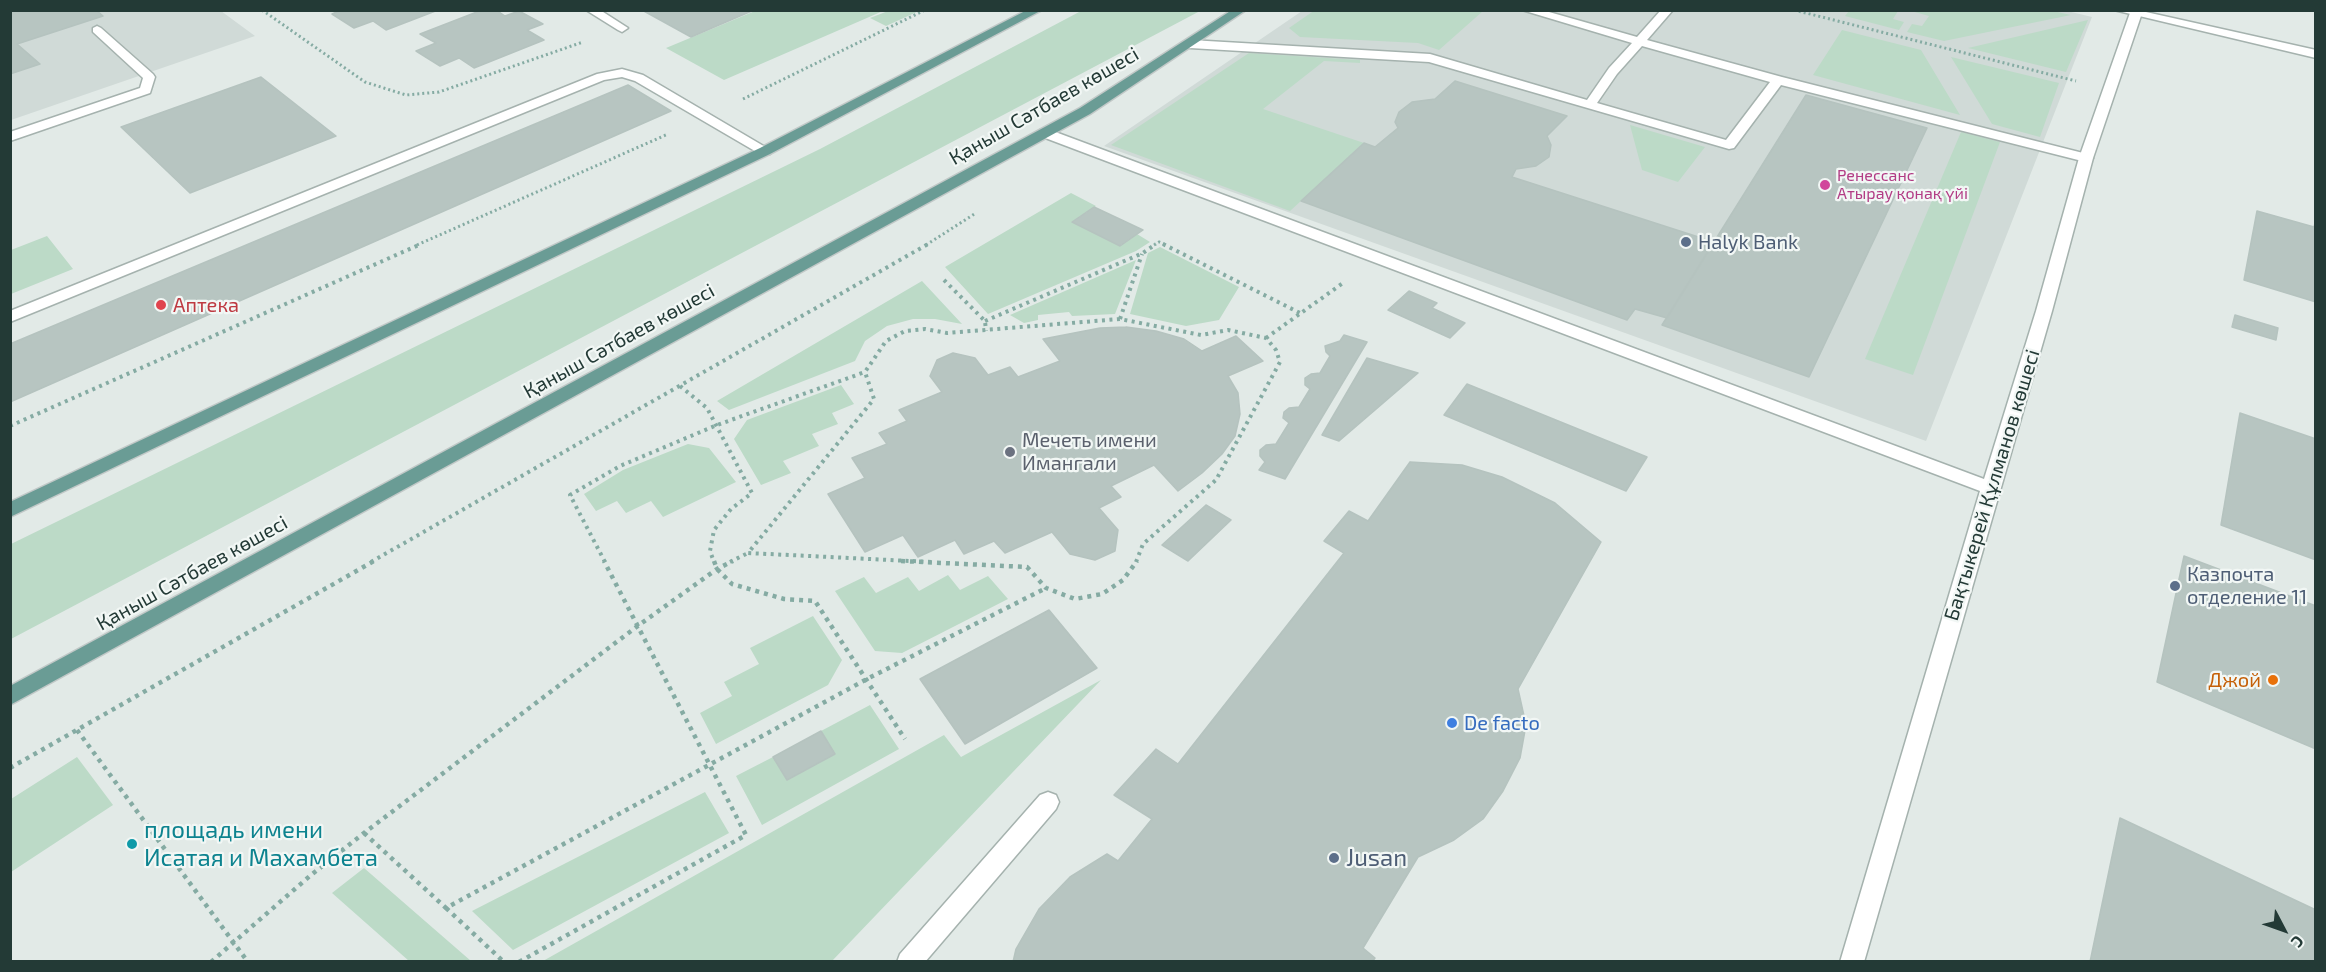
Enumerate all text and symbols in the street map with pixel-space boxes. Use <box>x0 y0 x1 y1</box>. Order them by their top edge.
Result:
street label: Қаныш Сәтбаев көшесі <box>945 42 1143 170</box>
place label: Ренессанс Атырау қонақ үйі <box>1837 166 1968 204</box>
marker: Ренессанс Атырау қонақ үйі <box>1818 178 1832 192</box>
place label: Halyk Bank <box>1698 230 1798 254</box>
marker: Halyk Bank <box>1679 235 1693 249</box>
street label: Қаныш Сәтбаев көшесі <box>519 278 719 404</box>
place label: Аптека <box>173 293 239 317</box>
marker: Аптека <box>154 298 168 312</box>
street label: Бақтыкерей Құлманов көшесі <box>1939 346 2045 624</box>
place label: Мечеть имени Имангали <box>1022 428 1157 475</box>
marker: Мечеть имени Имангали <box>1003 445 1017 459</box>
street label: Қаныш Сәтбаев көшесі <box>92 510 292 636</box>
place label: Казпочта отделение 11 <box>2187 562 2307 609</box>
marker: Казпочта отделение 11 <box>2168 579 2182 593</box>
place label: Джой <box>2208 668 2261 692</box>
marker: Джой <box>2266 673 2280 687</box>
place label: De facto <box>1464 711 1540 735</box>
marker: De facto <box>1445 716 1459 730</box>
place label: площадь имени Исатая и Махамбета <box>144 816 378 872</box>
marker: площадь имени Исатая и Махамбета <box>125 837 139 851</box>
place label: Jusan <box>1346 844 1407 872</box>
marker: Jusan <box>1327 851 1341 865</box>
north arrow <box>2254 900 2314 960</box>
text: С <box>2288 932 2308 952</box>

